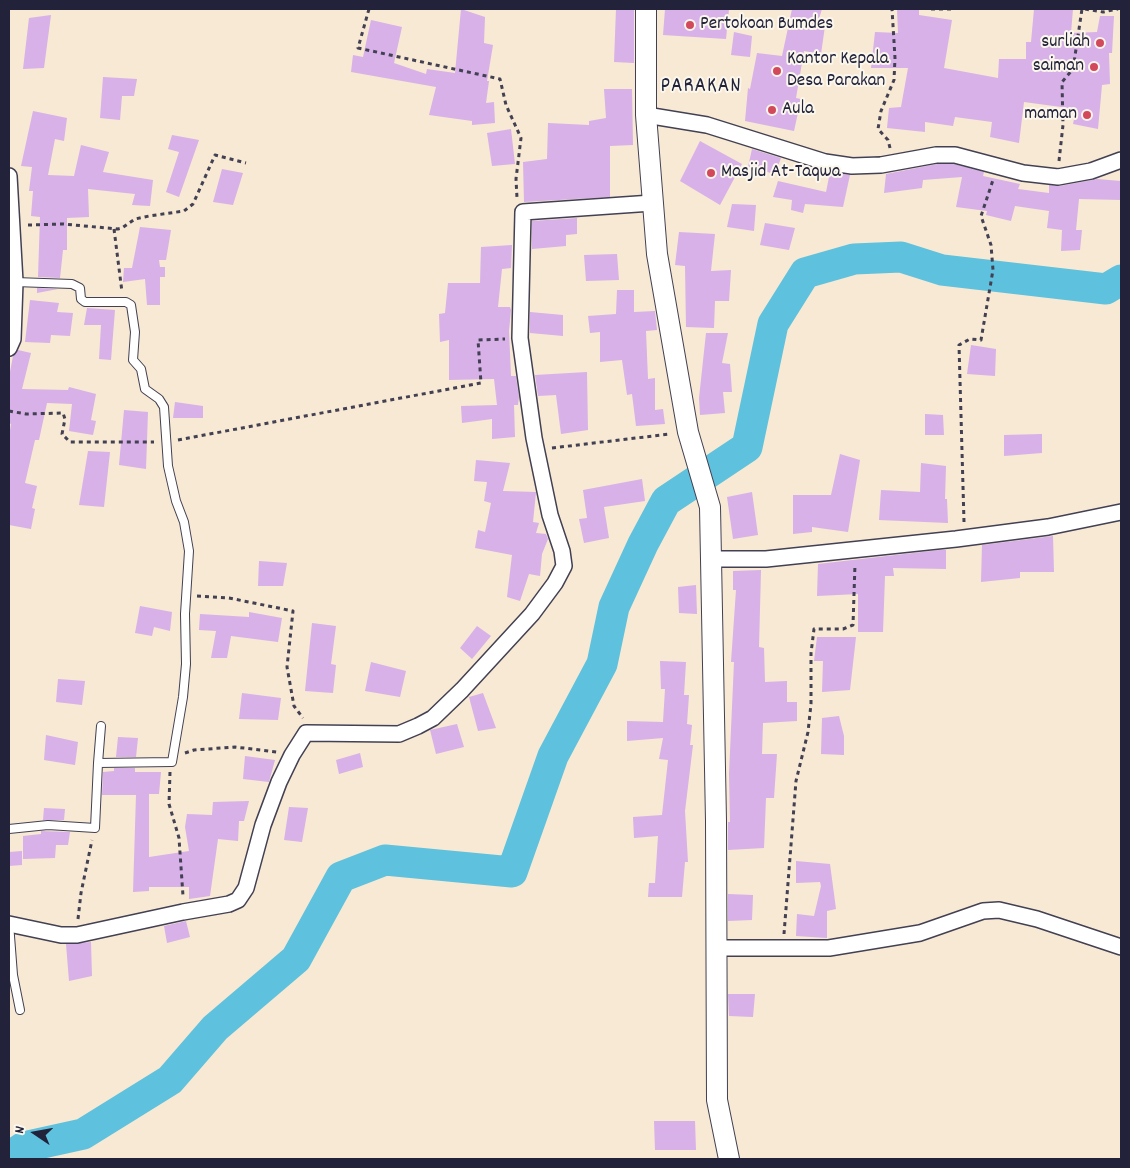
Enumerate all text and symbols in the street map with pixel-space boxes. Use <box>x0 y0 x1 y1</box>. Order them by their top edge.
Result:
place label: Pertokoan Bumdes <box>700 14 833 36</box>
marker: Pertokoan Bumdes <box>684 19 696 31</box>
place label: surliah <box>1041 32 1090 54</box>
marker: surliah <box>1094 37 1106 49</box>
place label: Kantor Kepala Desa Parakan <box>787 49 889 93</box>
place label: saiman <box>1033 56 1084 78</box>
marker: saiman <box>1088 61 1100 73</box>
marker: Kantor Kepala Desa Parakan <box>771 65 783 77</box>
district label: PARAKAN <box>660 75 742 101</box>
place label: Aula <box>782 99 814 121</box>
marker: Aula <box>766 104 778 116</box>
place label: maman <box>1024 104 1077 126</box>
marker: maman <box>1081 109 1093 121</box>
place label: Masjid At-Taqwa <box>721 162 841 184</box>
marker: Masjid At-Taqwa <box>705 167 717 179</box>
north arrow <box>10 1108 60 1158</box>
text: N <box>10 1124 31 1135</box>

